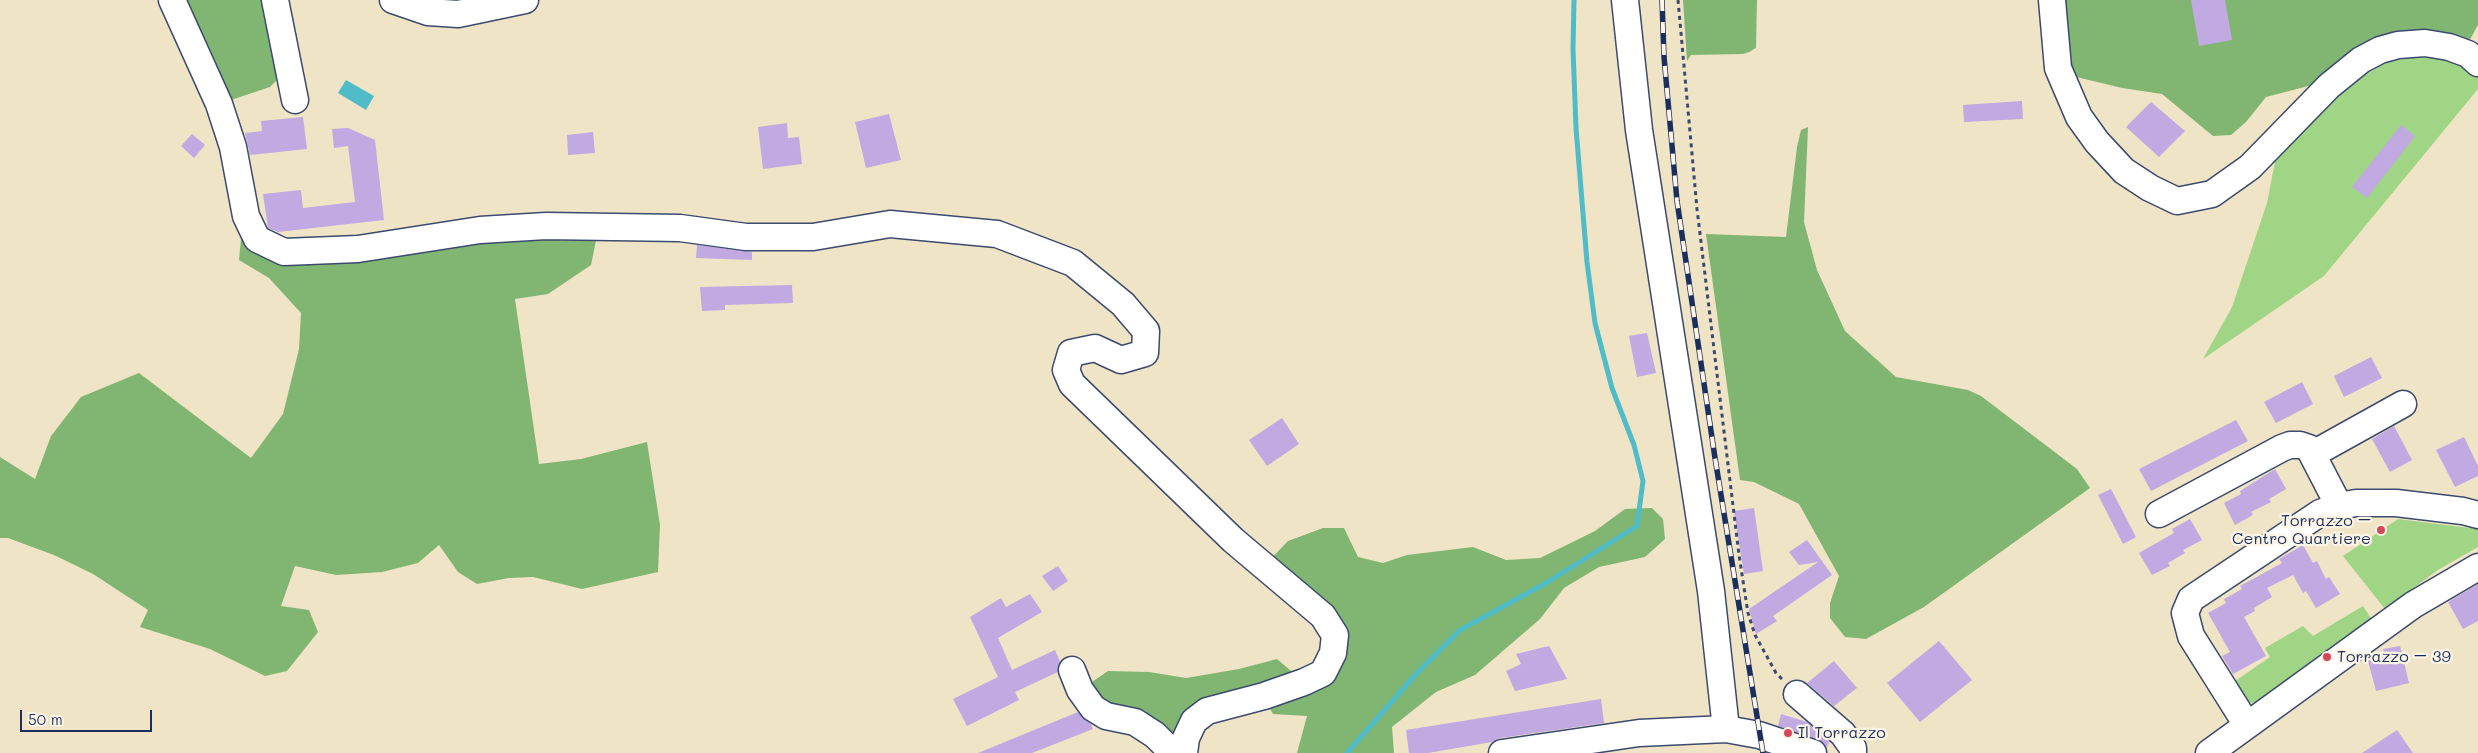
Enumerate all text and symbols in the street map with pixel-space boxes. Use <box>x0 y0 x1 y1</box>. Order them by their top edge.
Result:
place label: Torrazzo – Centro Quartiere <box>2232 511 2371 549</box>
marker: Torrazzo – Centro Quartiere <box>2375 524 2387 536</box>
place label: Torrazzo – 39 <box>2337 647 2451 667</box>
marker: Torrazzo – 39 <box>2321 651 2333 663</box>
scale bar <box>22 700 155 732</box>
text: 50 m <box>28 709 63 729</box>
place label: Il Torrazzo <box>1798 723 1886 743</box>
marker: Il Torrazzo <box>1782 727 1794 739</box>

